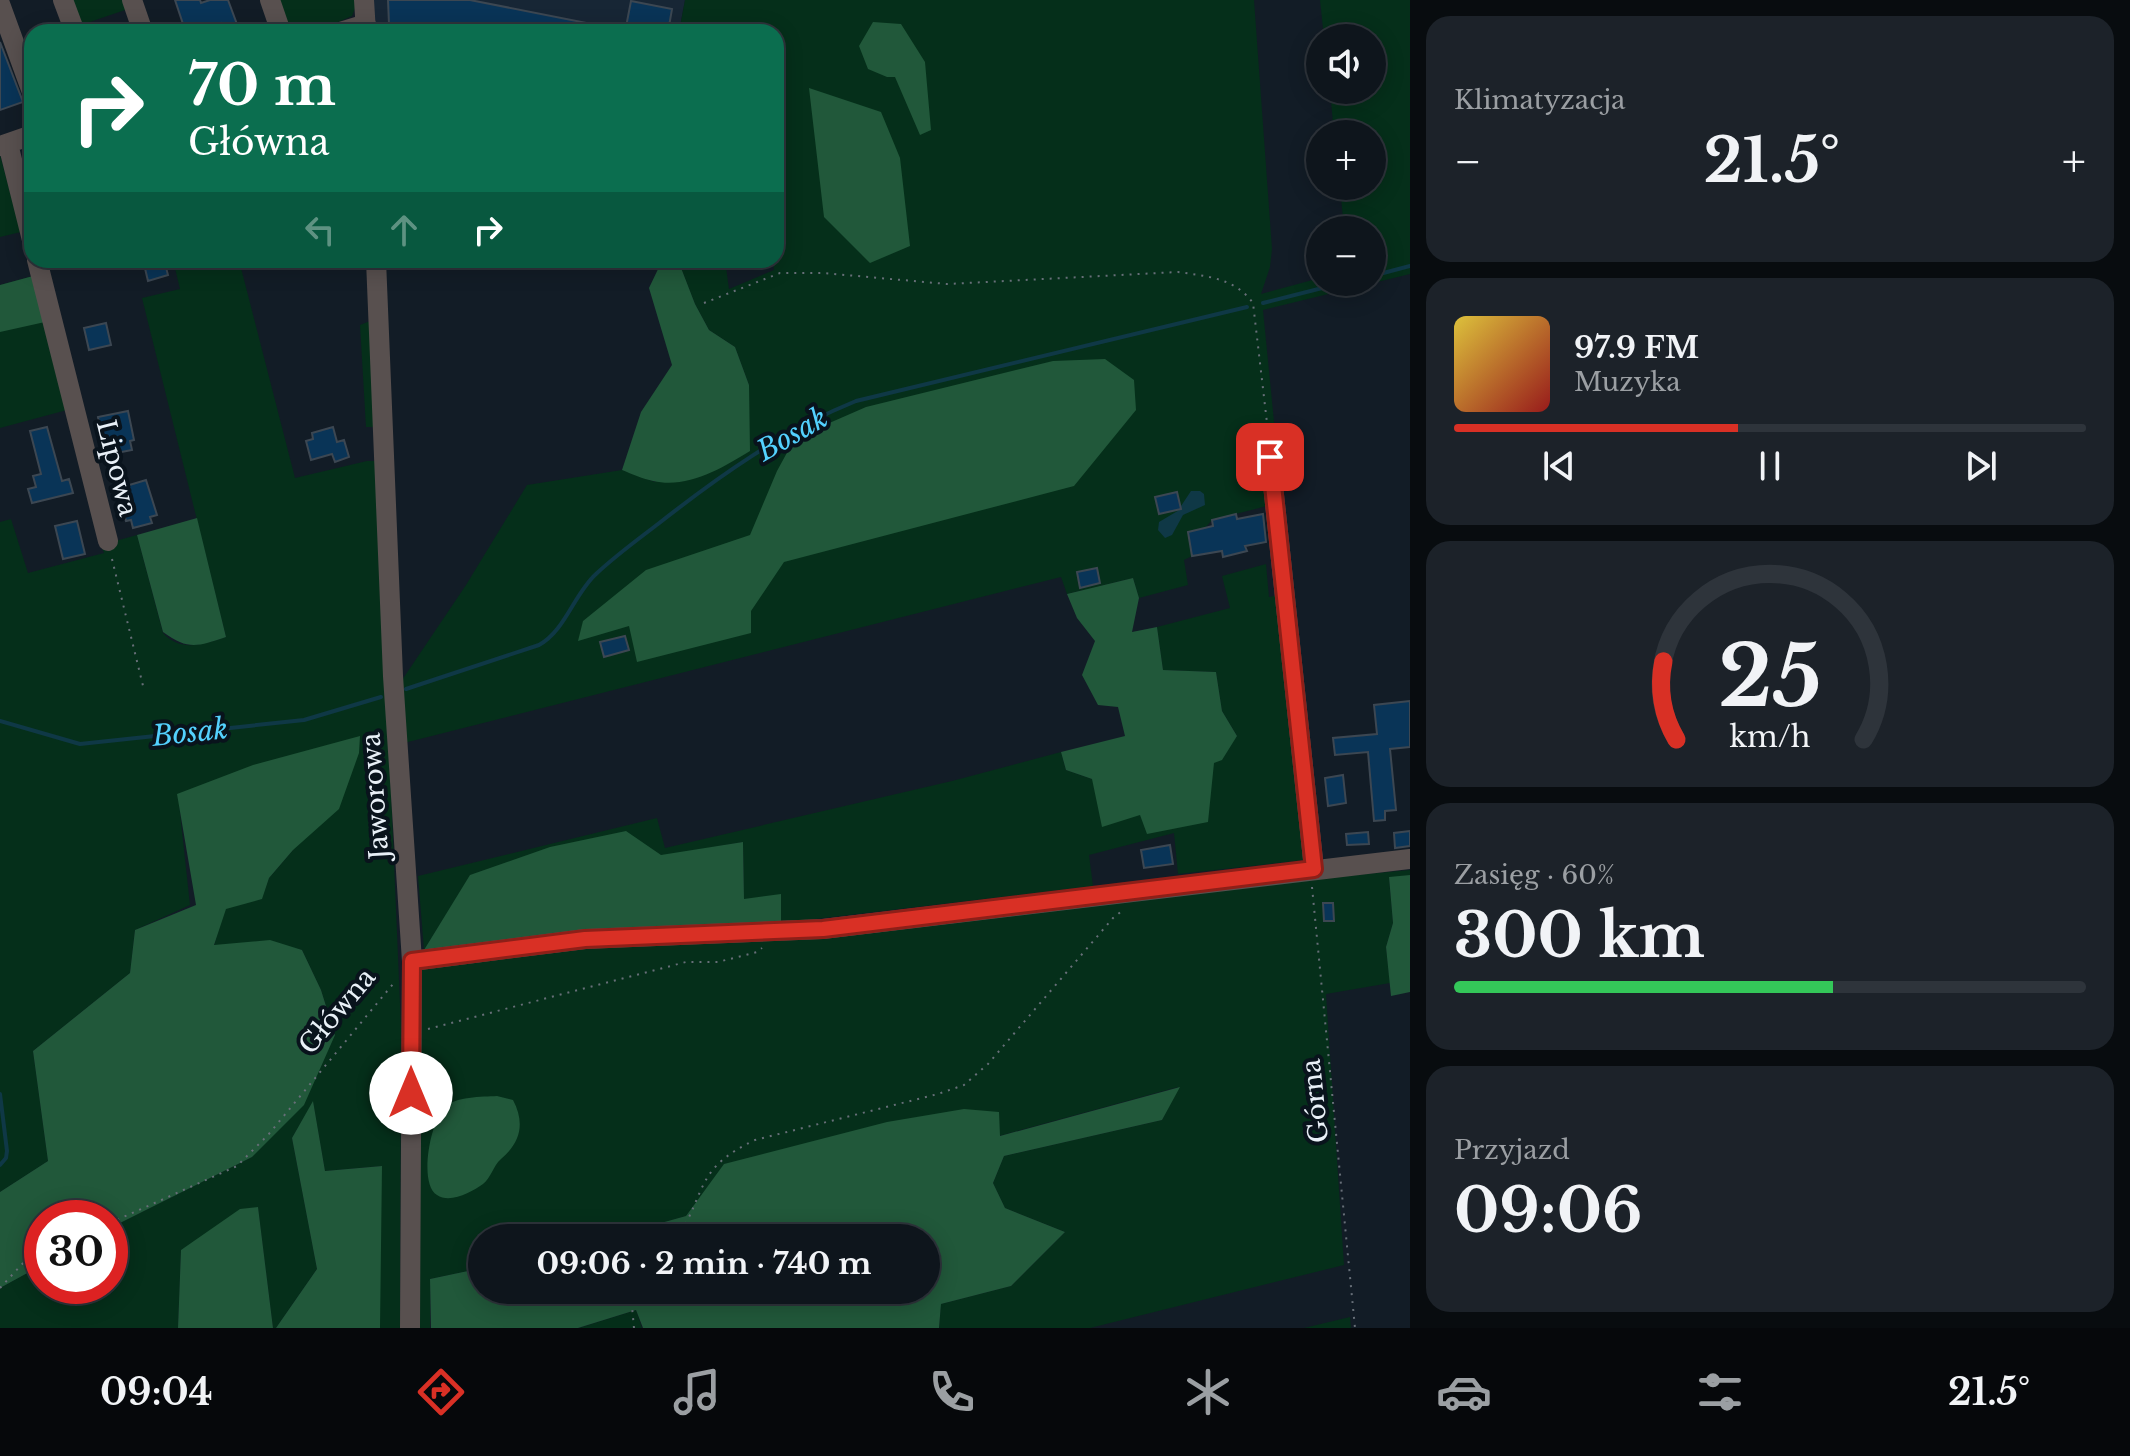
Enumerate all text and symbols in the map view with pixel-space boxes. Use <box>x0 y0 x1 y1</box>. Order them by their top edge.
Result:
map controls <box>1306 24 1386 296</box>
button: sound <box>1306 24 1386 104</box>
text: 70 m <box>188 51 336 120</box>
icon: right <box>56 56 160 160</box>
text: Klimatyzacja <box>1454 84 1625 116</box>
text: Główna <box>188 120 329 165</box>
button: + <box>1306 120 1386 200</box>
text: 21.5° <box>1704 124 1840 198</box>
text: − <box>1454 134 1482 189</box>
text: + <box>2062 134 2086 189</box>
icon: left <box>298 208 342 252</box>
icon: ahead <box>382 208 426 252</box>
icon: right <box>466 208 510 252</box>
button: − <box>1306 216 1386 296</box>
text: 97.9 FM <box>1574 329 1699 366</box>
text: Muzyka <box>1574 366 1681 398</box>
water label: Bosak <box>750 400 834 469</box>
street label: Lipowa <box>90 416 145 520</box>
pin <box>1236 423 1304 491</box>
icon: arrive <box>1248 435 1292 479</box>
icon: previous <box>1537 444 1581 488</box>
icon: pause <box>1748 444 1792 488</box>
icon: next <box>1959 444 2003 488</box>
text: 25 <box>1718 625 1822 728</box>
water label: Bosak <box>149 711 230 754</box>
text: km/h <box>1729 719 1811 755</box>
street label: Jaworowa <box>355 731 396 863</box>
text: Zasięg · 60% <box>1454 859 1614 891</box>
text: 300 km <box>1454 899 1705 973</box>
street label: Główna <box>292 961 382 1060</box>
position arrow <box>369 1051 453 1135</box>
street label: Górna <box>1295 1057 1335 1145</box>
text: Przyjazd <box>1454 1134 1570 1166</box>
text: 09:06 <box>1454 1174 1643 1248</box>
speed limit sign: 30 <box>24 1200 128 1304</box>
text: 09:06 · 2 min · 740 m <box>536 1245 872 1282</box>
icon: directions <box>413 1364 469 1420</box>
icon: music <box>669 1364 725 1420</box>
icon: phone <box>924 1364 980 1420</box>
icon: climate <box>1180 1364 1236 1420</box>
icon: car <box>1436 1364 1492 1420</box>
icon: filters <box>1692 1364 1748 1420</box>
text: 09:04 <box>100 1370 213 1415</box>
text: 21.5° <box>1948 1370 2030 1415</box>

